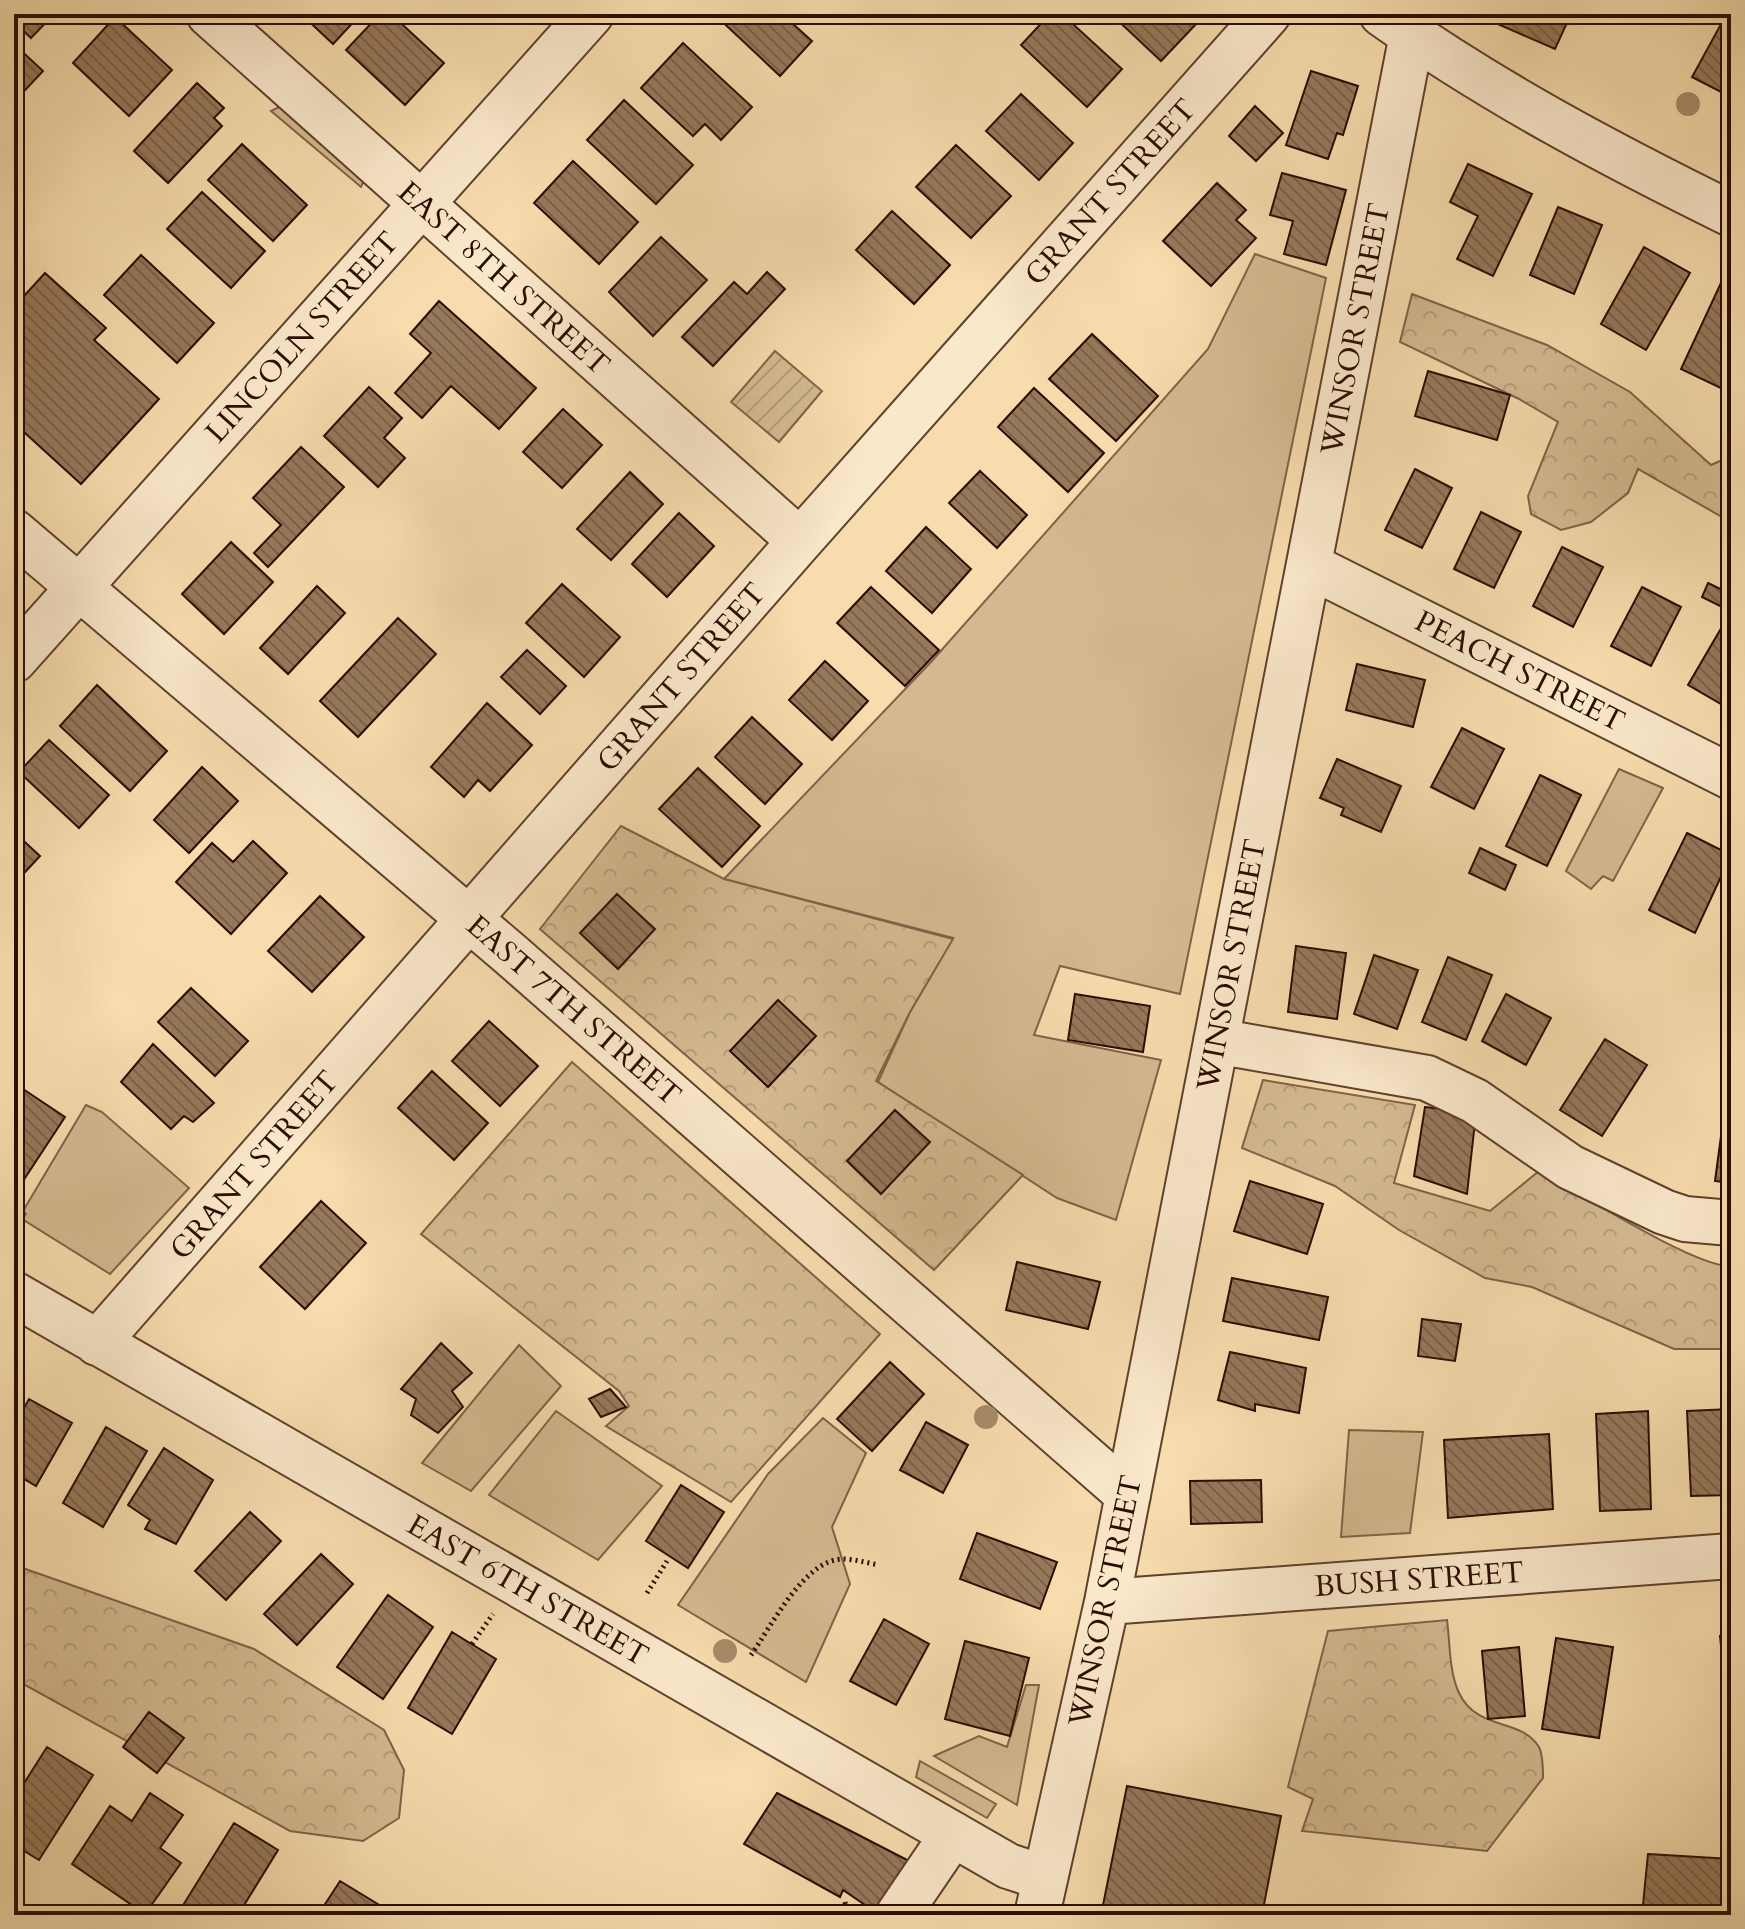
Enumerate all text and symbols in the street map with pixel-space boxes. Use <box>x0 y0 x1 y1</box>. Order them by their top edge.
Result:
street label: GRANT STREET <box>1015 90 1205 295</box>
street label: EAST 8TH STREET <box>389 172 619 385</box>
street label: WINSOR STREET <box>1311 200 1400 459</box>
street label: LINCOLN STREET <box>196 223 408 452</box>
street label: GRANT STREET <box>588 574 775 781</box>
street label: PEACH STREET <box>1408 601 1632 742</box>
street label: WINSOR STREET <box>1187 836 1276 1095</box>
street label: EAST 7TH STREET <box>457 906 690 1115</box>
street label: GRANT STREET <box>161 1062 348 1269</box>
street label: WINSOR STREET <box>1059 1472 1152 1731</box>
street label: EAST 6TH STREET <box>400 1505 656 1676</box>
street label: BUSH STREET <box>1313 1552 1525 1607</box>

